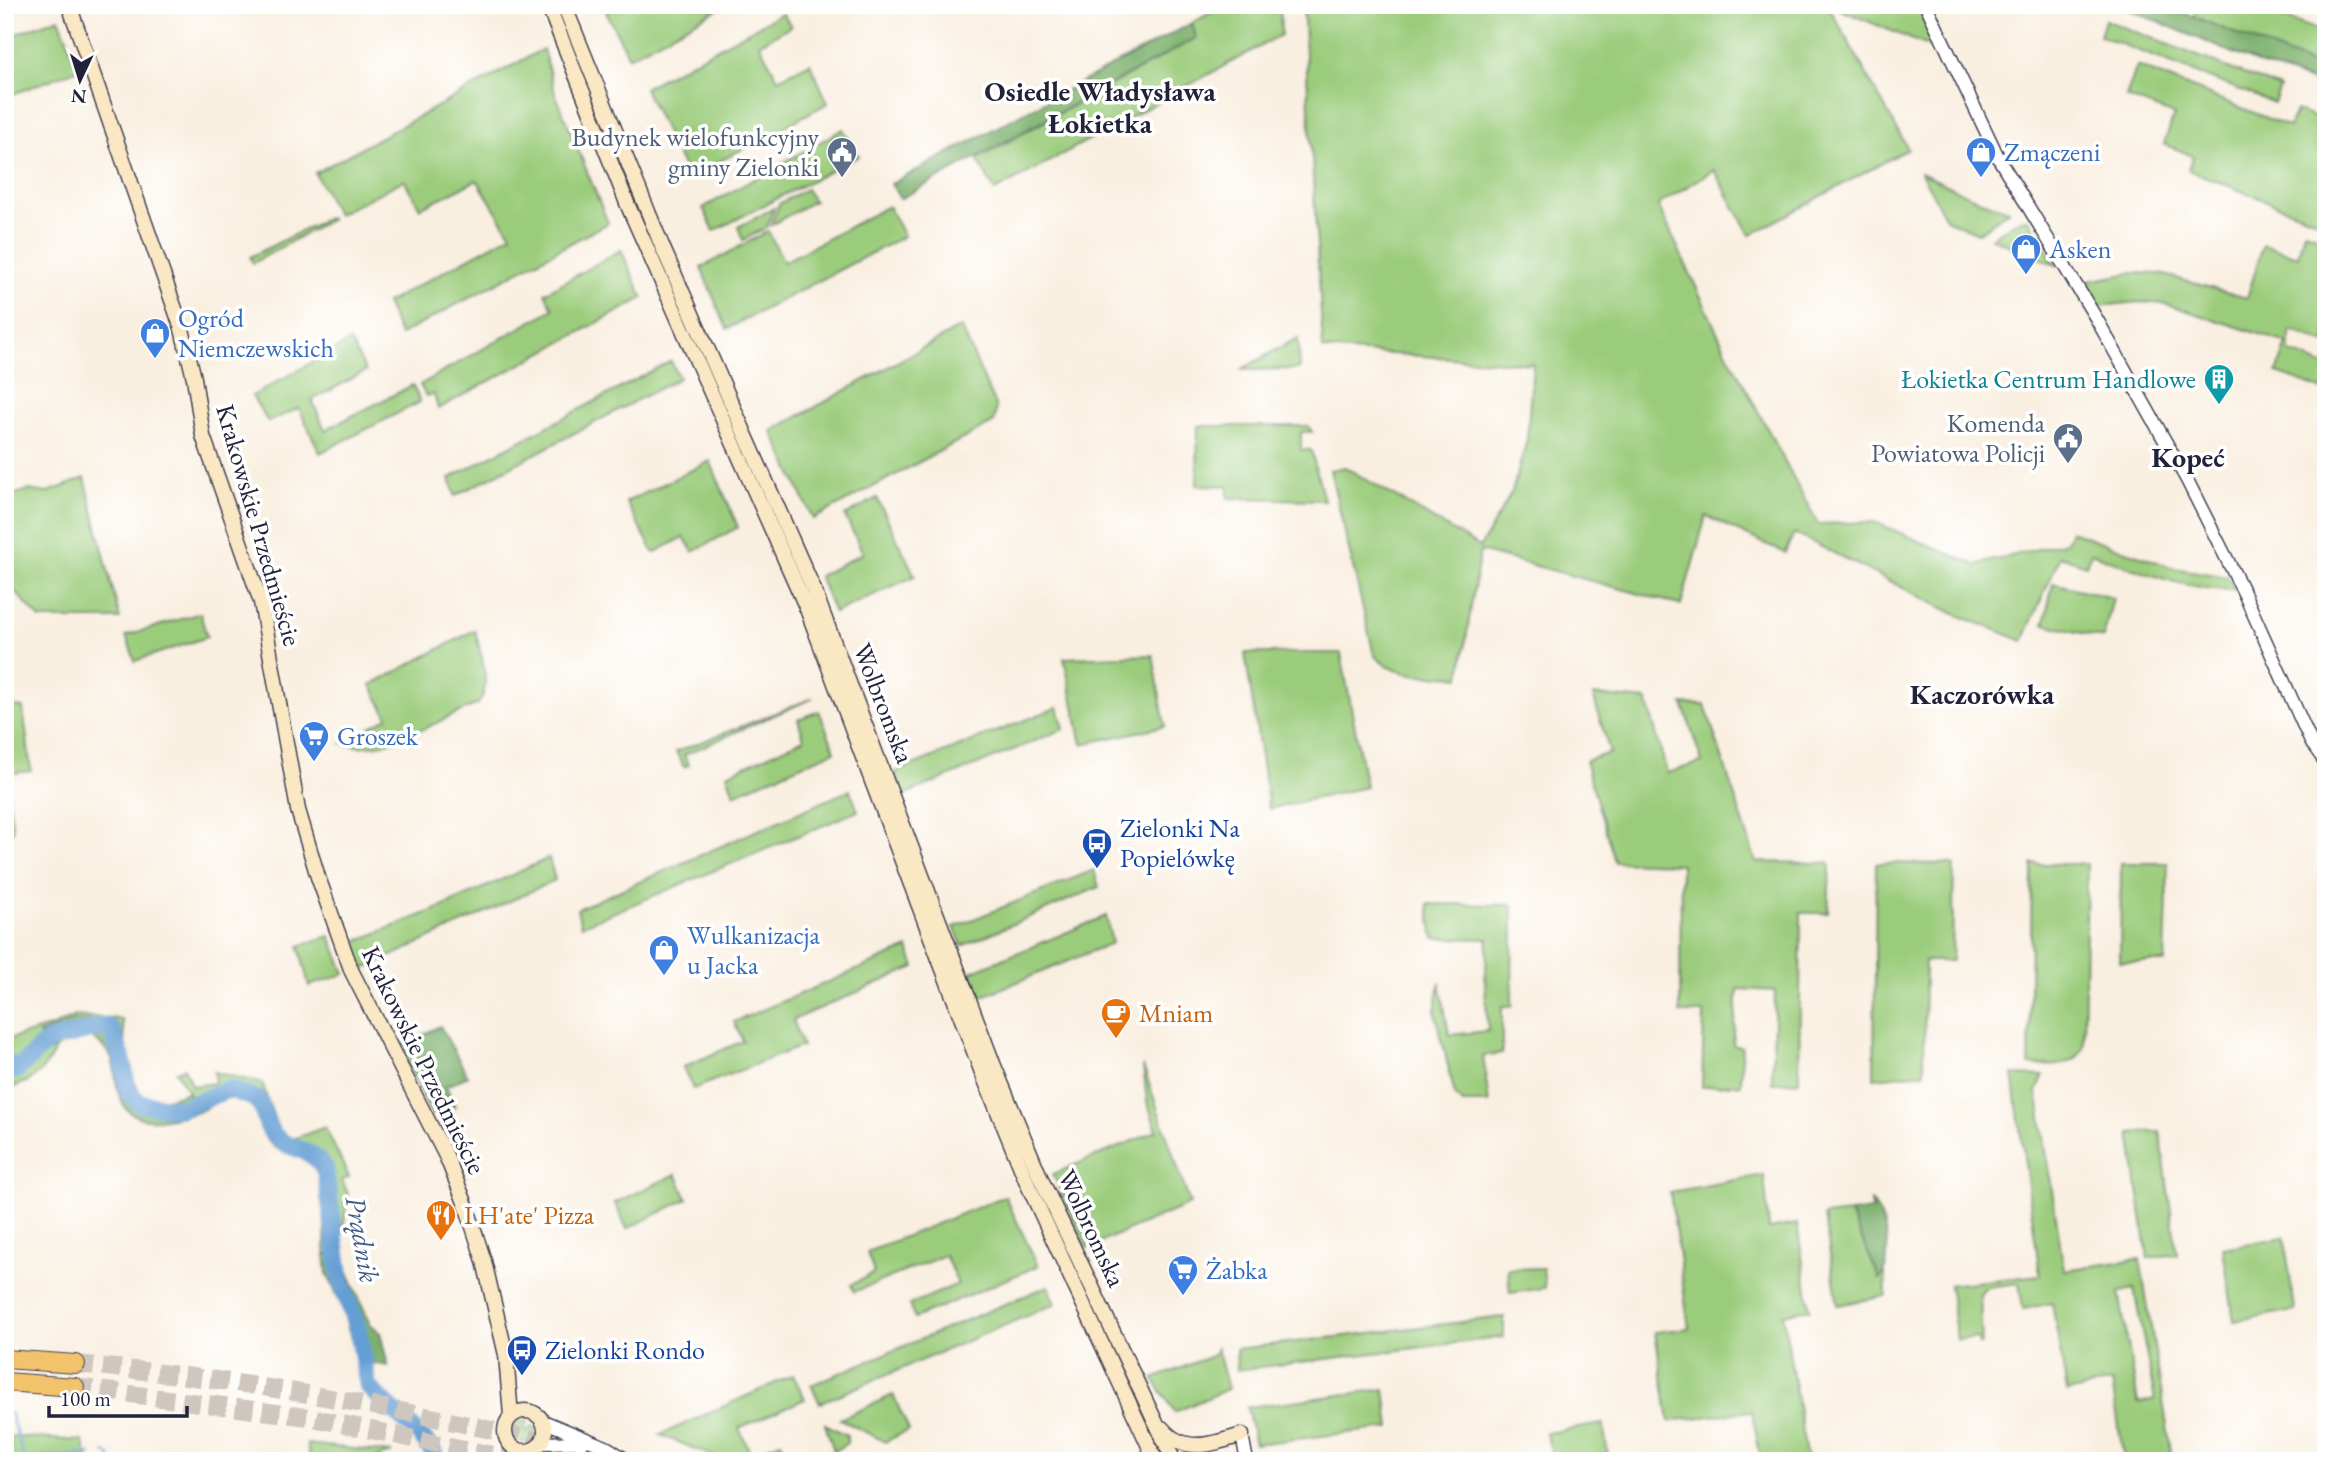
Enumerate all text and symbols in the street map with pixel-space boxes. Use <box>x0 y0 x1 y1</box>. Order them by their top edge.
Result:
north arrow <box>46 46 116 116</box>
district label: Osiedle Władysława Łokietka <box>984 73 1216 141</box>
text: N <box>70 83 87 109</box>
place label: Budynek wielofunkcyjny gminy Zielonki <box>572 120 820 184</box>
public building icon: Budynek wielofunkcyjny gminy Zielonki <box>825 135 859 179</box>
shop icon: Zmączeni <box>1964 135 1998 179</box>
place label: Zmączeni <box>2004 135 2100 169</box>
shop icon: Asken <box>2009 232 2043 276</box>
place label: Asken <box>2048 232 2112 266</box>
place label: Ogród Niemczewskich <box>178 301 334 365</box>
shop icon: Ogród Niemczewskich <box>138 316 172 360</box>
place label: Łokietka Centrum Handlowe <box>1901 362 2196 396</box>
building icon: Łokietka Centrum Handlowe <box>2202 362 2236 406</box>
street label: Krakowskie Przedmieście <box>208 400 310 650</box>
place label: Komenda Powiatowa Policji <box>1871 406 2046 470</box>
public building icon: Komenda Powiatowa Policji <box>2051 421 2085 465</box>
district label: Kopeć <box>2151 439 2225 475</box>
street label: Wolbromska <box>846 638 923 769</box>
district label: Kaczorówka <box>1910 676 2055 712</box>
supermarket icon: Groszek <box>297 719 331 763</box>
place label: Groszek <box>337 719 419 753</box>
place label: Zielonki Na Popielówkę <box>1120 811 1240 875</box>
bus stop icon: Zielonki Na Popielówkę <box>1080 826 1114 870</box>
place label: Wulkanizacja u Jacka <box>687 918 820 982</box>
shop icon: Wulkanizacja u Jacka <box>647 933 681 977</box>
street label: Krakowskie Przedmieście <box>354 940 494 1180</box>
cafe icon: Mniam <box>1099 996 1133 1040</box>
place label: Mniam <box>1139 996 1213 1030</box>
street label: Wolbromska <box>1050 1164 1134 1293</box>
water label: Prądnik <box>338 1193 388 1285</box>
restaurant icon: I H'ate' Pizza <box>424 1198 458 1242</box>
place label: I H'ate' Pizza <box>464 1198 595 1232</box>
supermarket icon: Żabka <box>1166 1253 1200 1297</box>
place label: Żabka <box>1206 1253 1268 1287</box>
bus stop icon: Zielonki Rondo <box>505 1333 539 1377</box>
place label: Zielonki Rondo <box>545 1333 705 1367</box>
scale bar <box>49 1375 187 1419</box>
text: 100 m <box>60 1385 111 1412</box>

